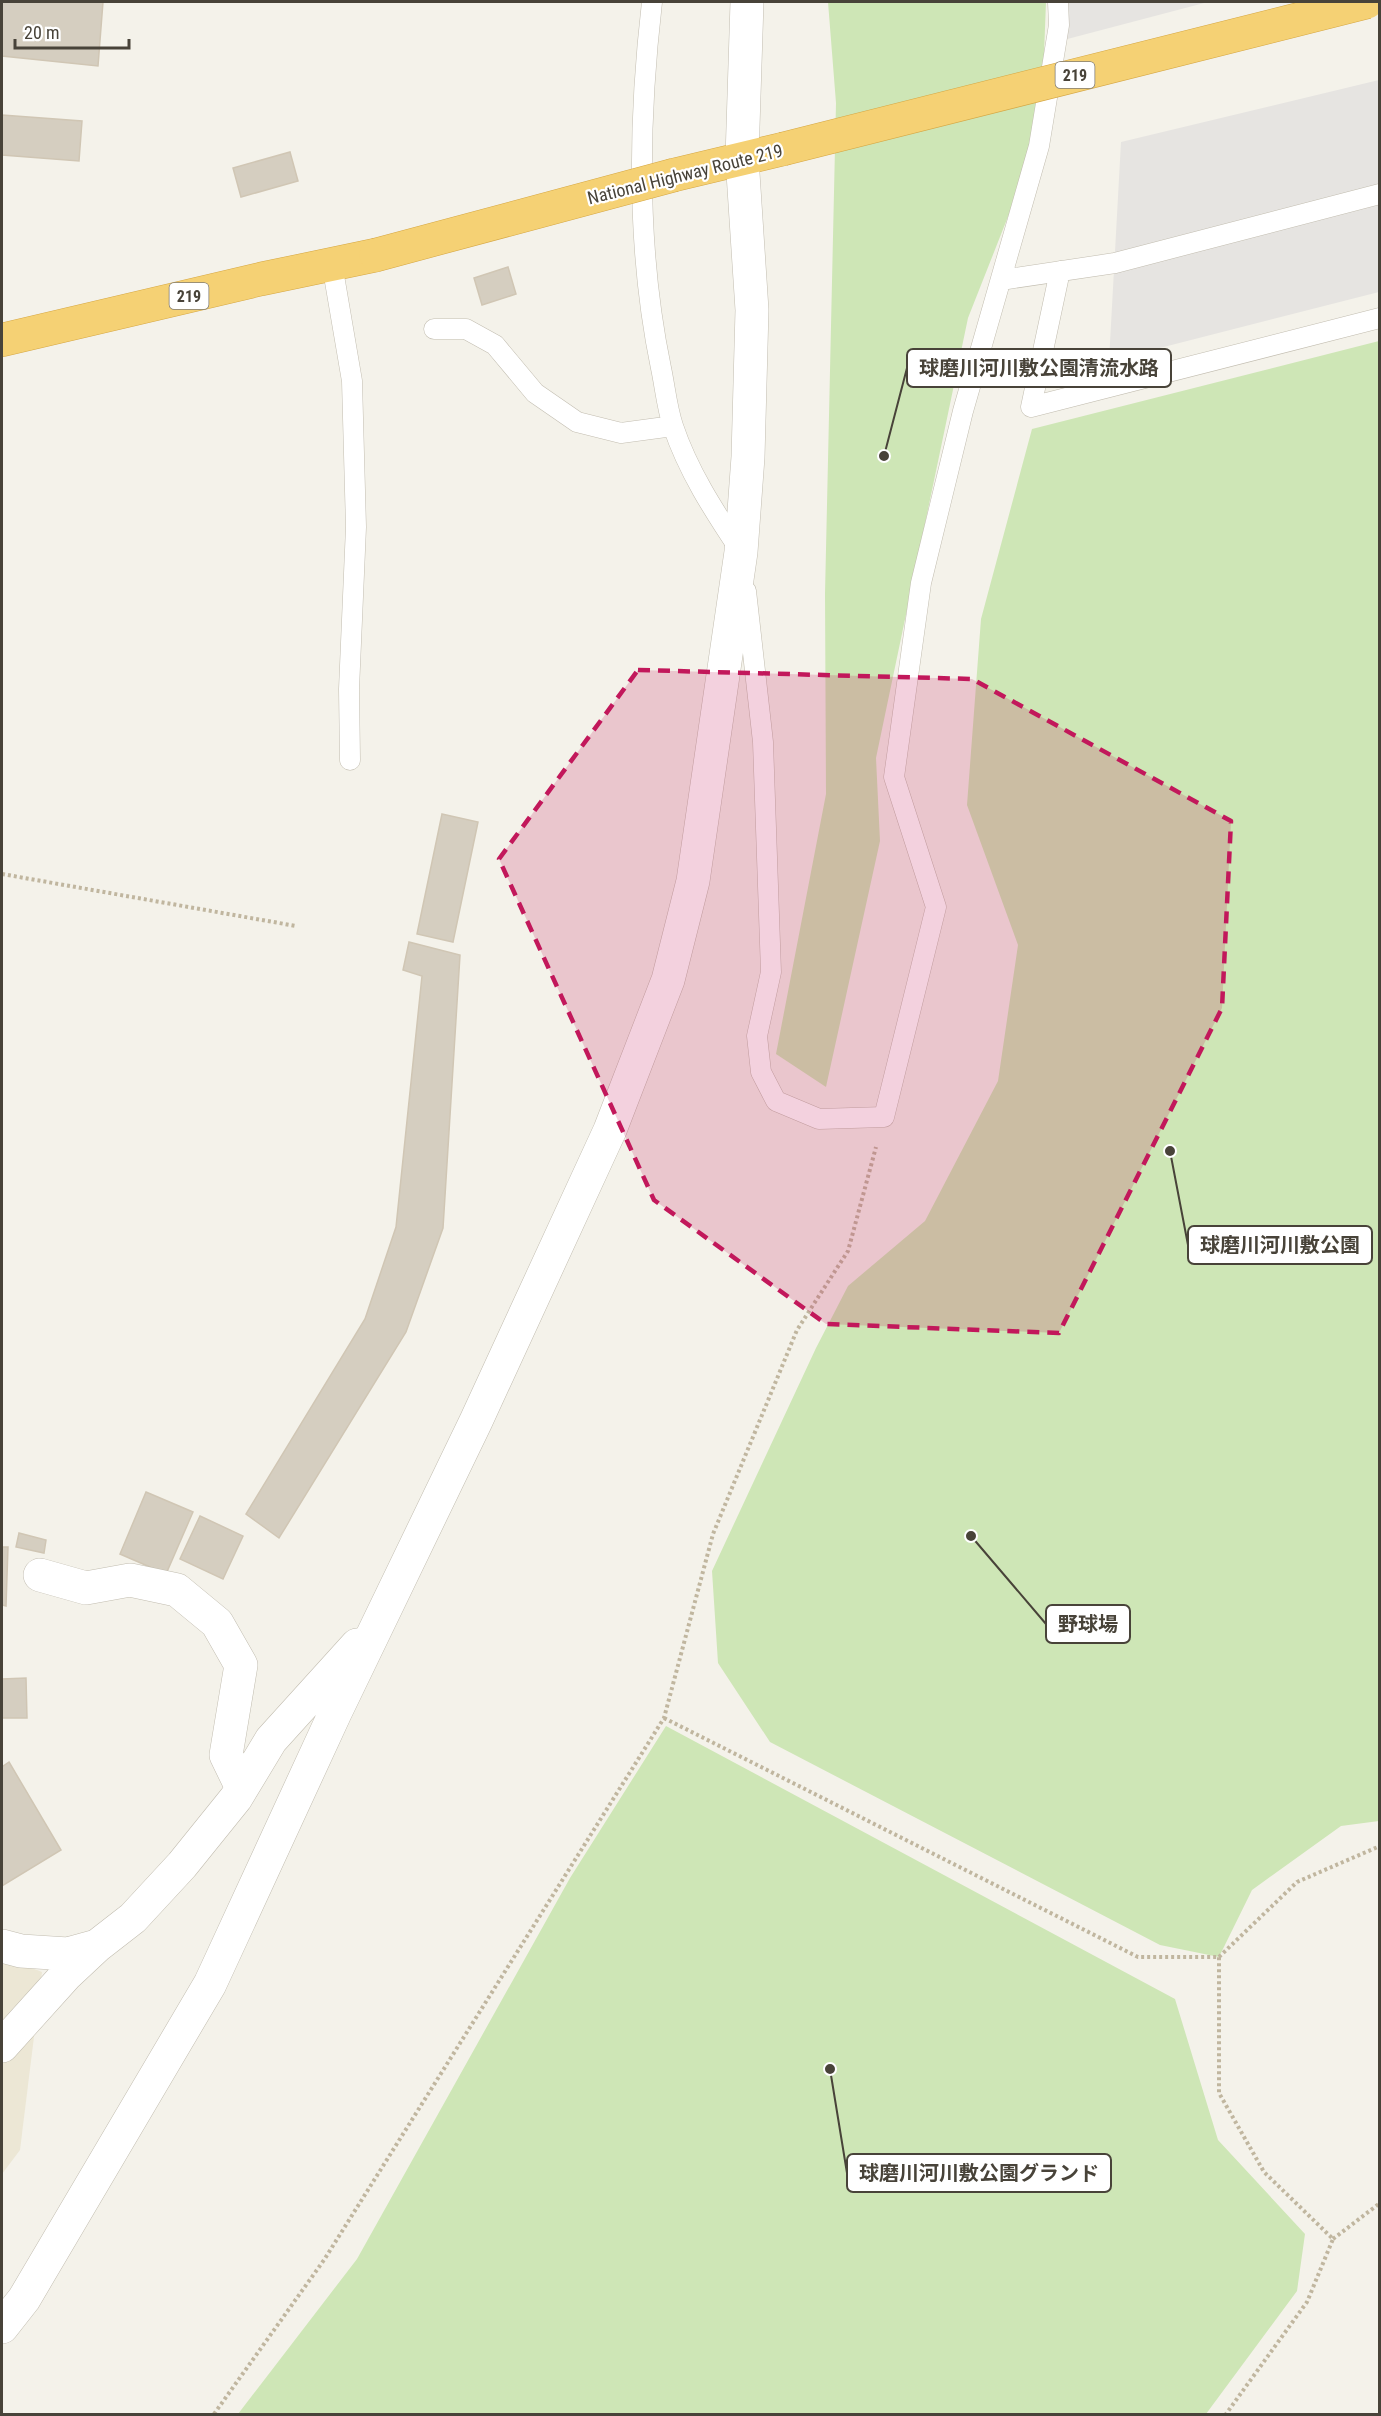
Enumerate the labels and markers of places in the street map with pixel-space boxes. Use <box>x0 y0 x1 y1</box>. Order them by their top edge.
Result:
callout: 球磨川河川敷公園清流水路 <box>907 349 1171 387</box>
callout: 球磨川河川敷公園 <box>1188 1226 1372 1264</box>
callout: 野球場 <box>1046 1605 1130 1643</box>
callout: 球磨川河川敷公園グランド <box>847 2154 1111 2192</box>

